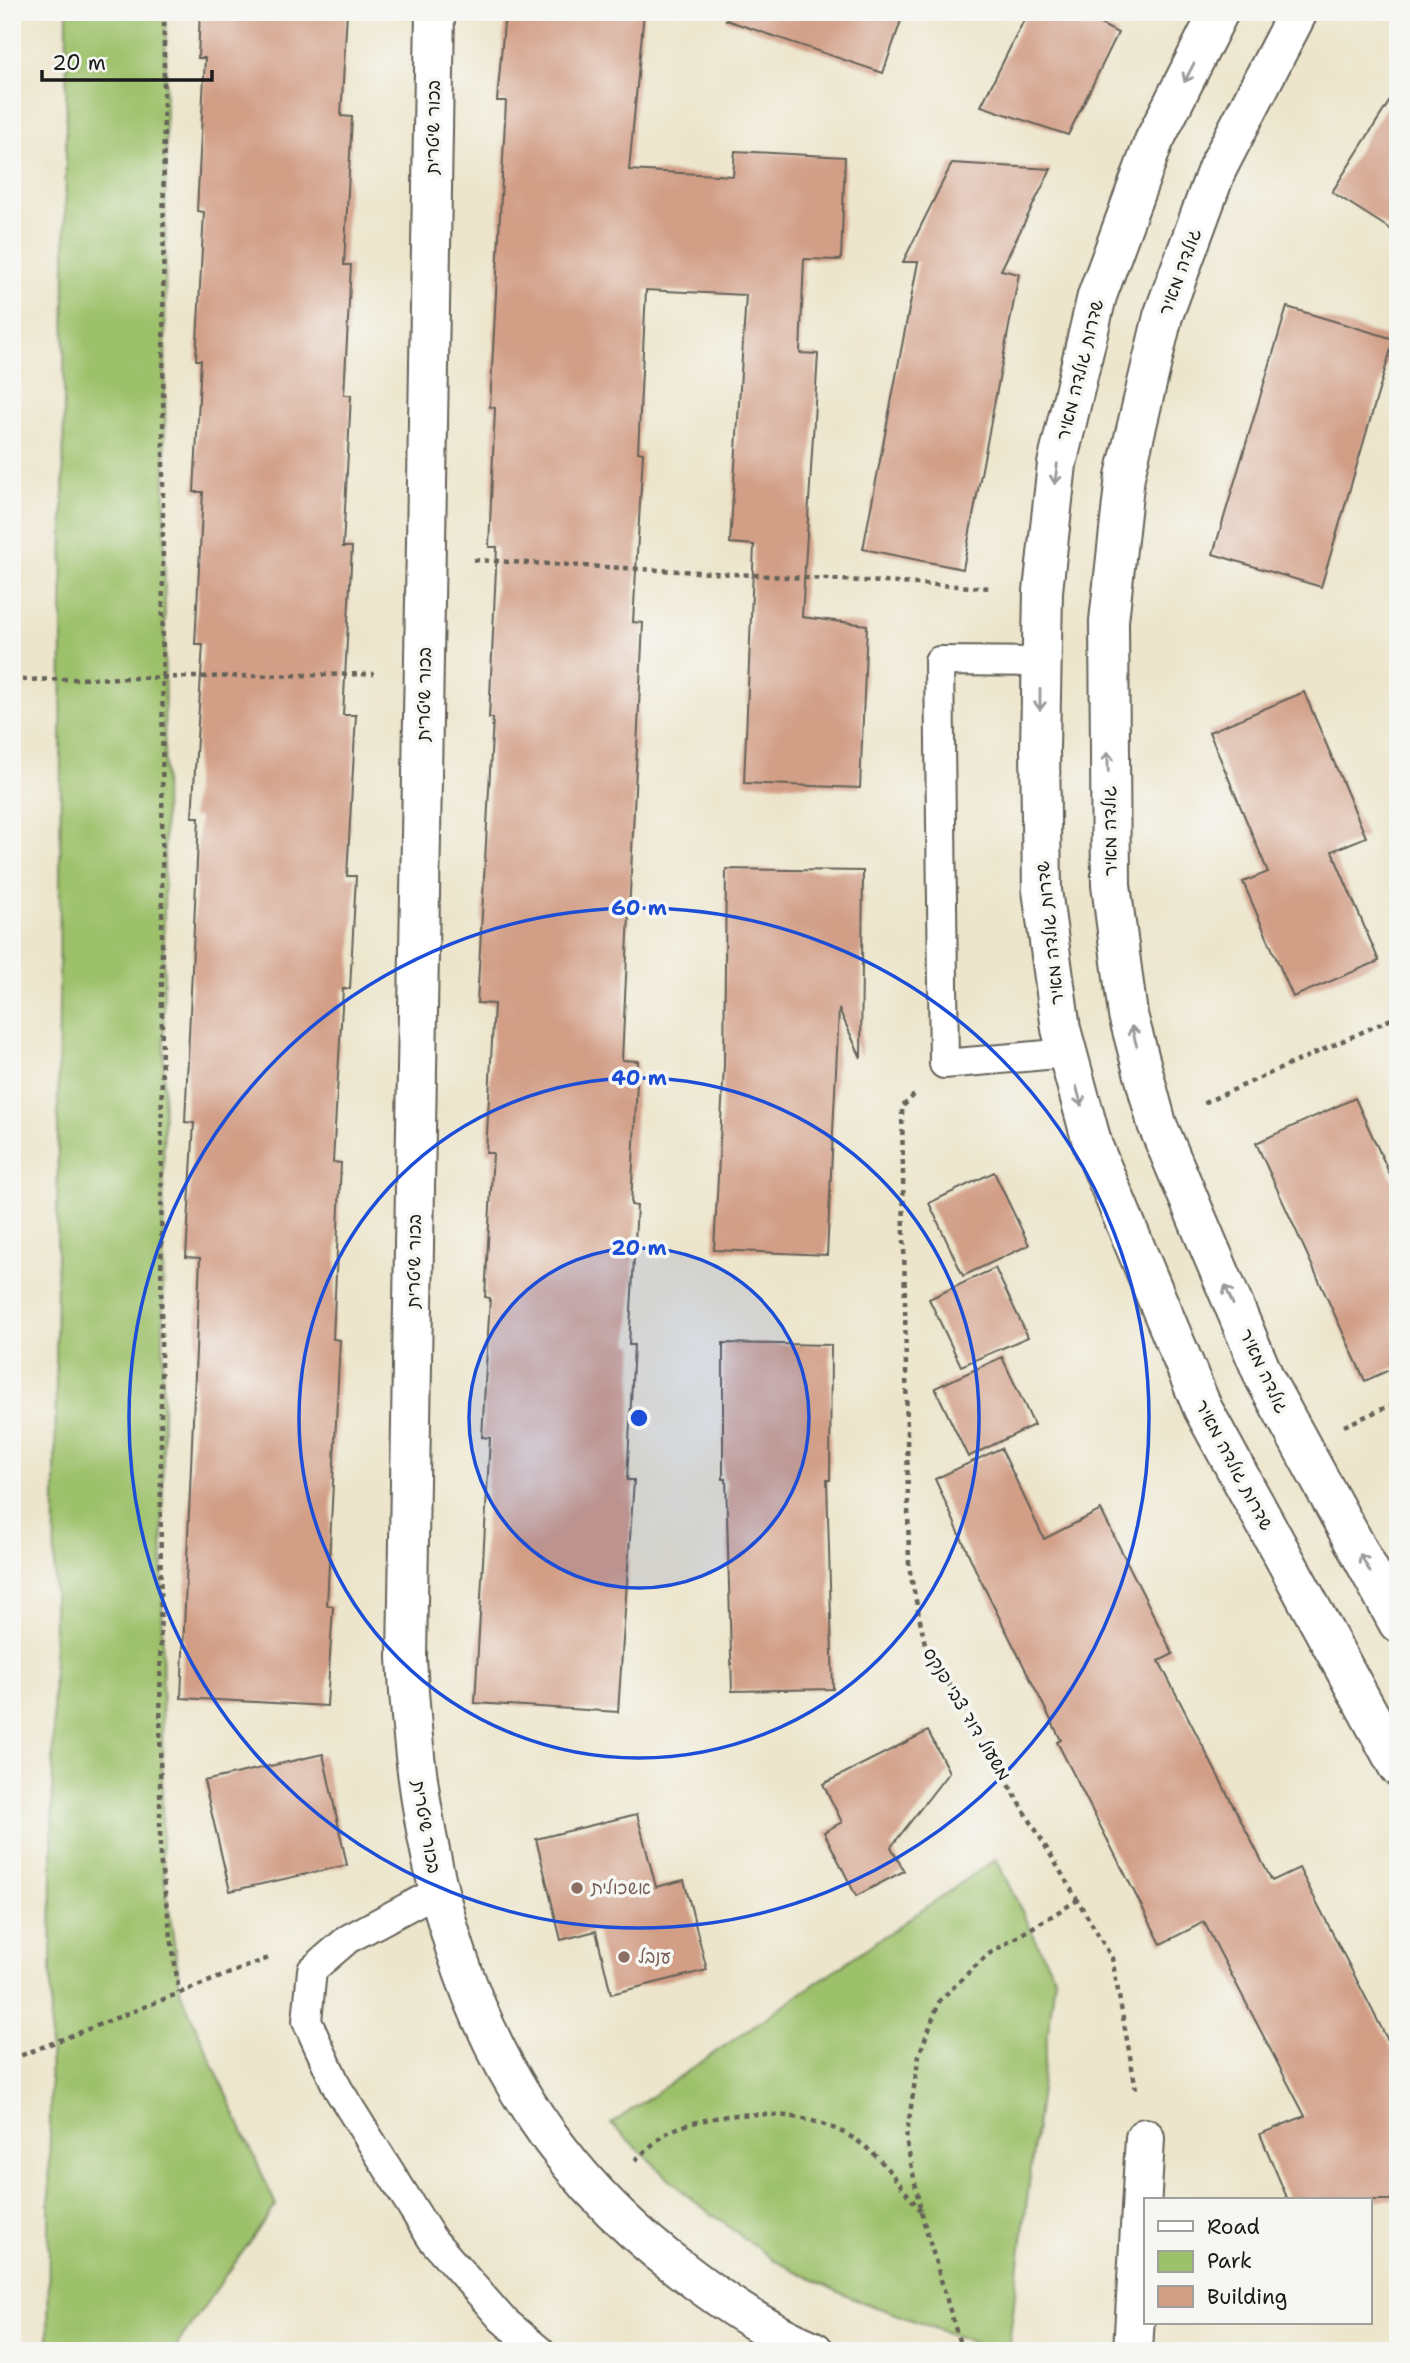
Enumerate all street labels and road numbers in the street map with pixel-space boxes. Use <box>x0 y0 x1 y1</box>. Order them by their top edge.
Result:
street label: בכור שיטרית <box>420 80 446 175</box>
street label: גולדה מאיר <box>1153 225 1207 319</box>
street label: שדרות גולדה מאיר <box>1051 297 1109 443</box>
street label: בכור שיטרית <box>411 647 437 742</box>
street label: גולדה מאיר <box>1097 785 1123 877</box>
street label: שדרות גולדה מאיר <box>1031 860 1069 1006</box>
street label: בכור שיטרית <box>401 1214 427 1309</box>
street label: גולדה מאיר <box>1234 1325 1294 1417</box>
street label: שדרות גולדה מאיר <box>1189 1396 1279 1534</box>
street label: משעול דוד צבי פנקס <box>918 1643 1016 1785</box>
street label: בכור שיטרית <box>406 1778 446 1875</box>

